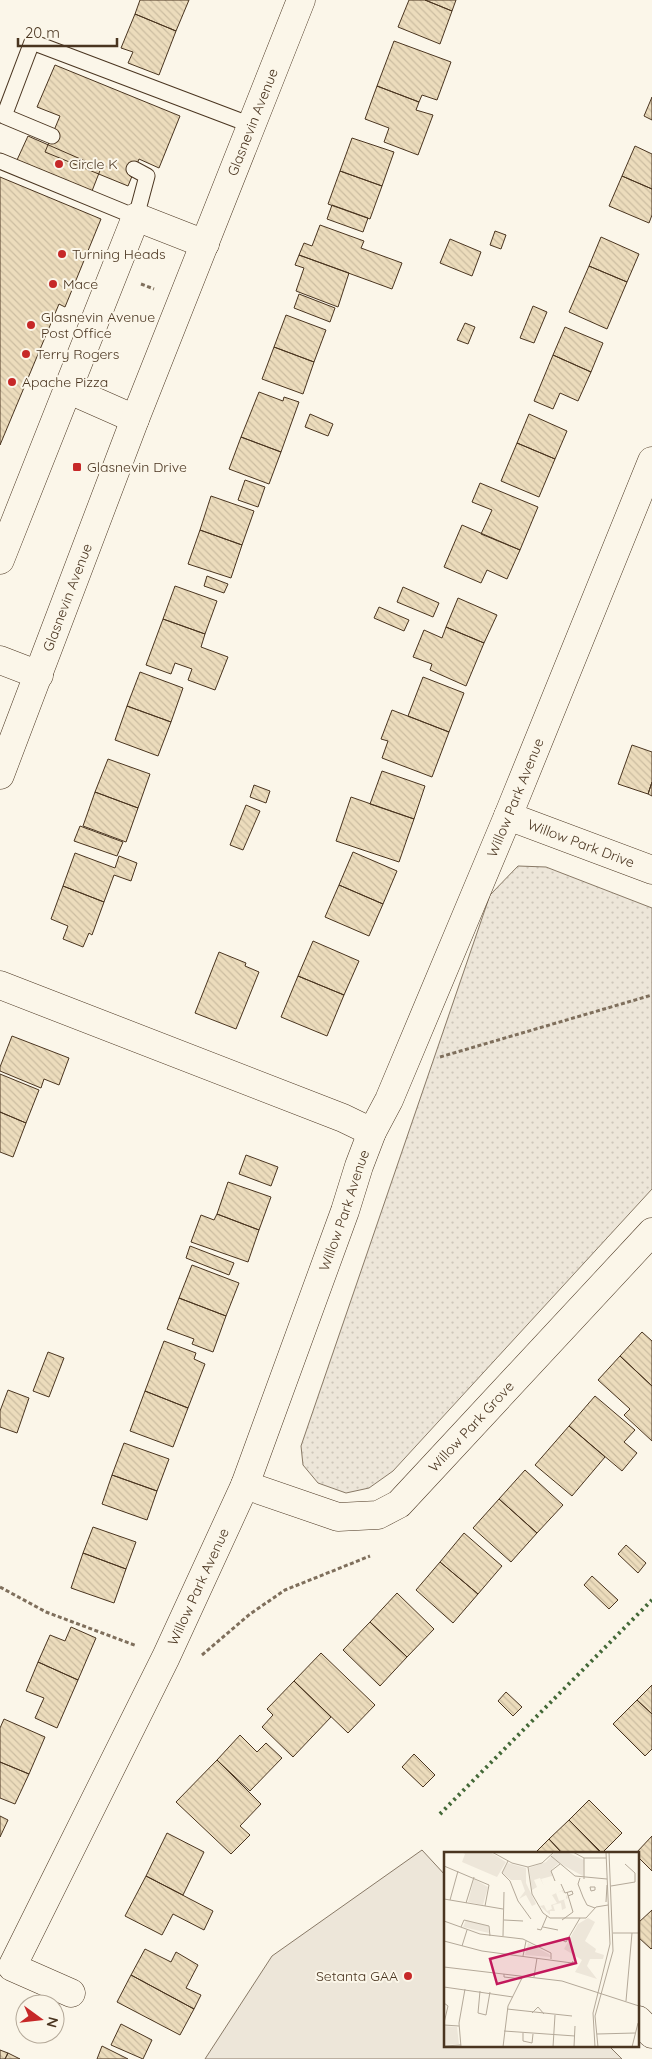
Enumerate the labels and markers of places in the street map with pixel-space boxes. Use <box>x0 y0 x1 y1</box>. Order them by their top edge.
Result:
place label: Circle K <box>69 155 118 173</box>
marker: Circle K <box>53 158 65 170</box>
place label: Turning Heads <box>72 245 165 263</box>
marker: Turning Heads <box>56 248 68 260</box>
place label: Mace <box>63 275 98 293</box>
marker: Mace <box>47 278 59 290</box>
place label: Glasnevin Avenue Post Office <box>41 308 155 342</box>
marker: Glasnevin Avenue Post Office <box>25 319 37 331</box>
place label: Terry Rogers <box>36 345 119 363</box>
marker: Terry Rogers <box>20 348 32 360</box>
place label: Apache Pizza <box>22 373 108 391</box>
marker: Apache Pizza <box>6 376 18 388</box>
place label: Glasnevin Drive <box>87 458 187 476</box>
marker: Glasnevin Drive <box>71 461 83 473</box>
place label: Setanta GAA <box>316 1967 398 1985</box>
marker: Setanta GAA <box>402 1970 414 1982</box>

